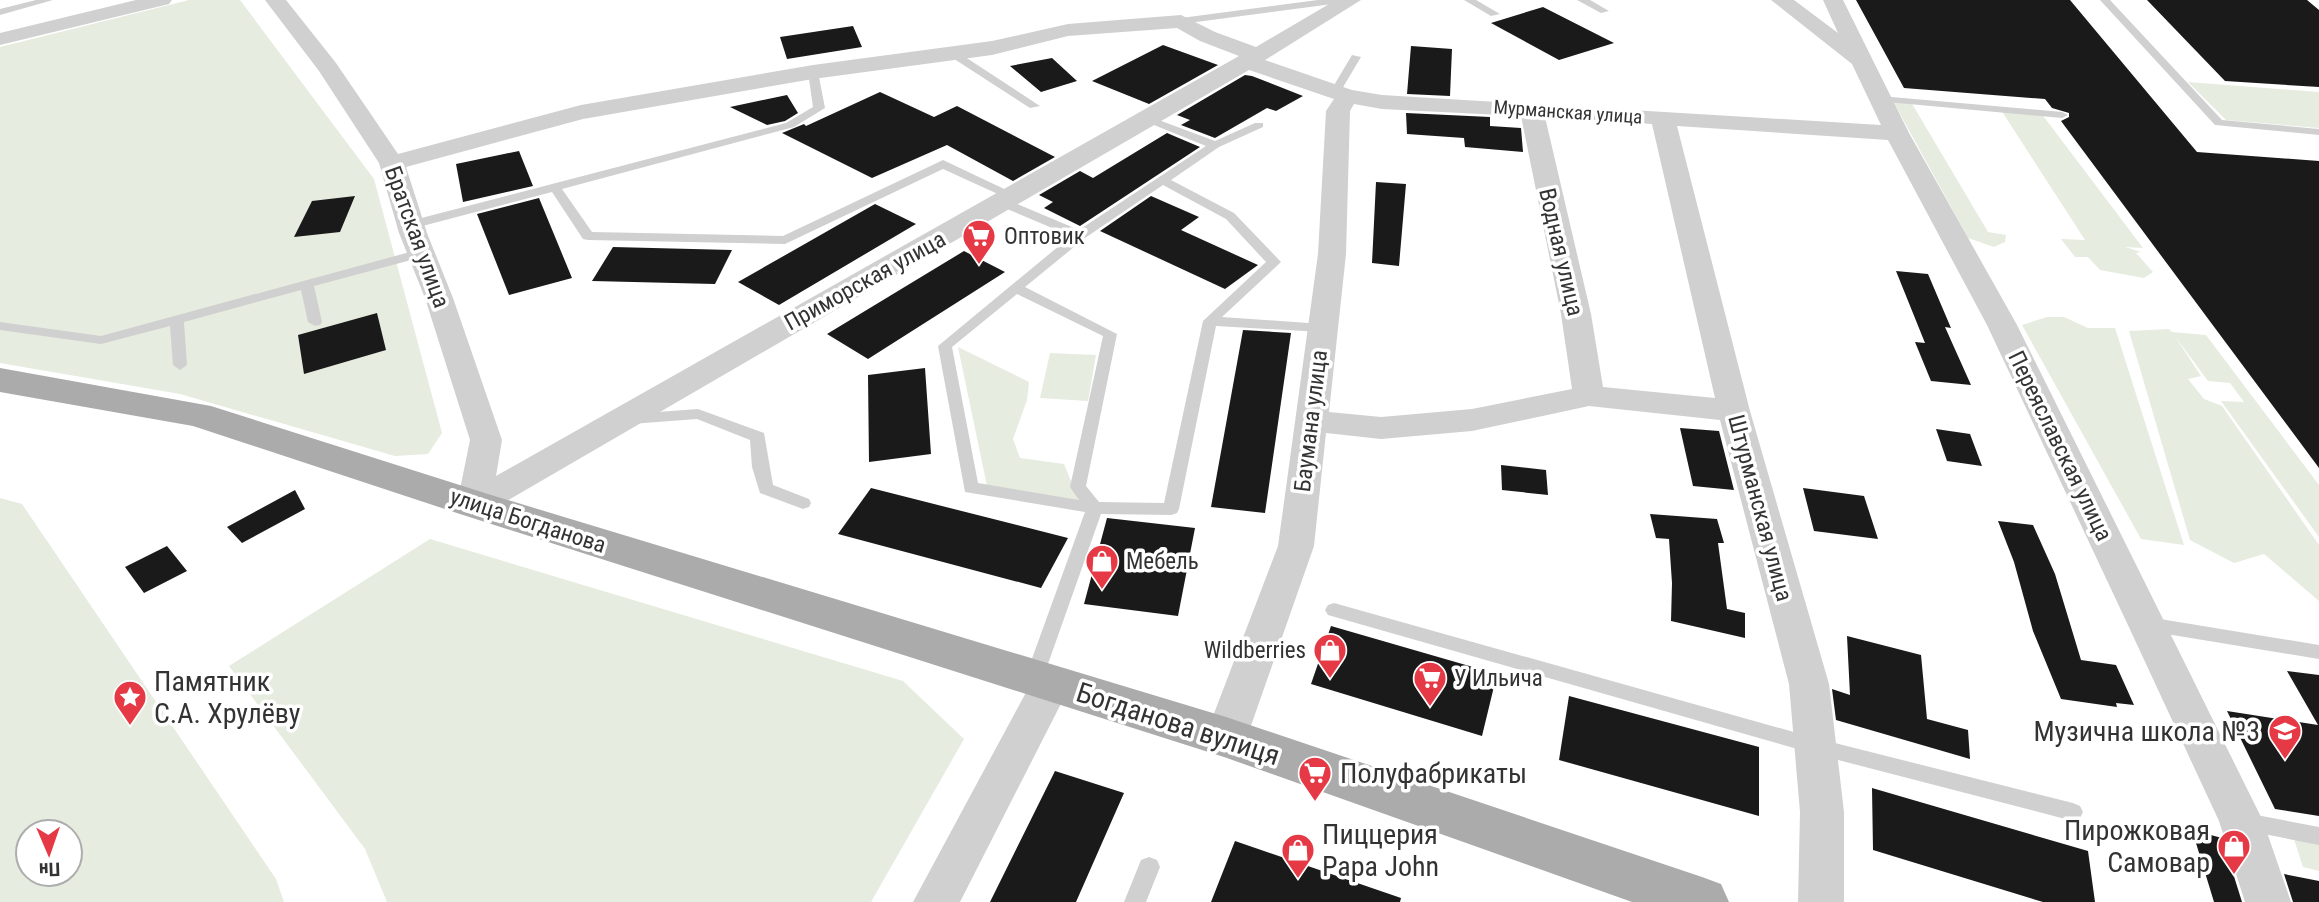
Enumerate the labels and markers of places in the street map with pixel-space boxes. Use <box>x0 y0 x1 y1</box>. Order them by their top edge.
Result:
supermarket icon: Оптовик <box>960 217 998 266</box>
place label: Оптовик <box>1004 223 1085 250</box>
shop icon: Мебель <box>1083 542 1121 591</box>
place label: Мебель <box>1126 548 1199 575</box>
shop icon: Wildberries <box>1311 631 1349 680</box>
place label: Wildberries <box>1204 637 1306 664</box>
supermarket icon: У Ильича <box>1411 659 1449 708</box>
place label: Памятник С.А. Хрулёву <box>154 665 301 730</box>
place label: У Ильича <box>1454 665 1543 692</box>
place icon: Памятник С.А. Хрулёву <box>111 678 149 727</box>
school or university icon: Музична школа №3 <box>2266 712 2304 761</box>
place label: Музична школа №3 <box>2033 715 2260 748</box>
supermarket icon: Полуфабрикаты <box>1296 754 1334 803</box>
place label: Полуфабрикаты <box>1340 757 1527 790</box>
place label: Пирожковая Самовар <box>2064 814 2210 879</box>
place label: Пиццерия Papa John <box>1322 818 1439 883</box>
shop icon: Пирожковая Самовар <box>2215 827 2253 876</box>
shop icon: Пиццерия Papa John <box>1279 831 1317 880</box>

